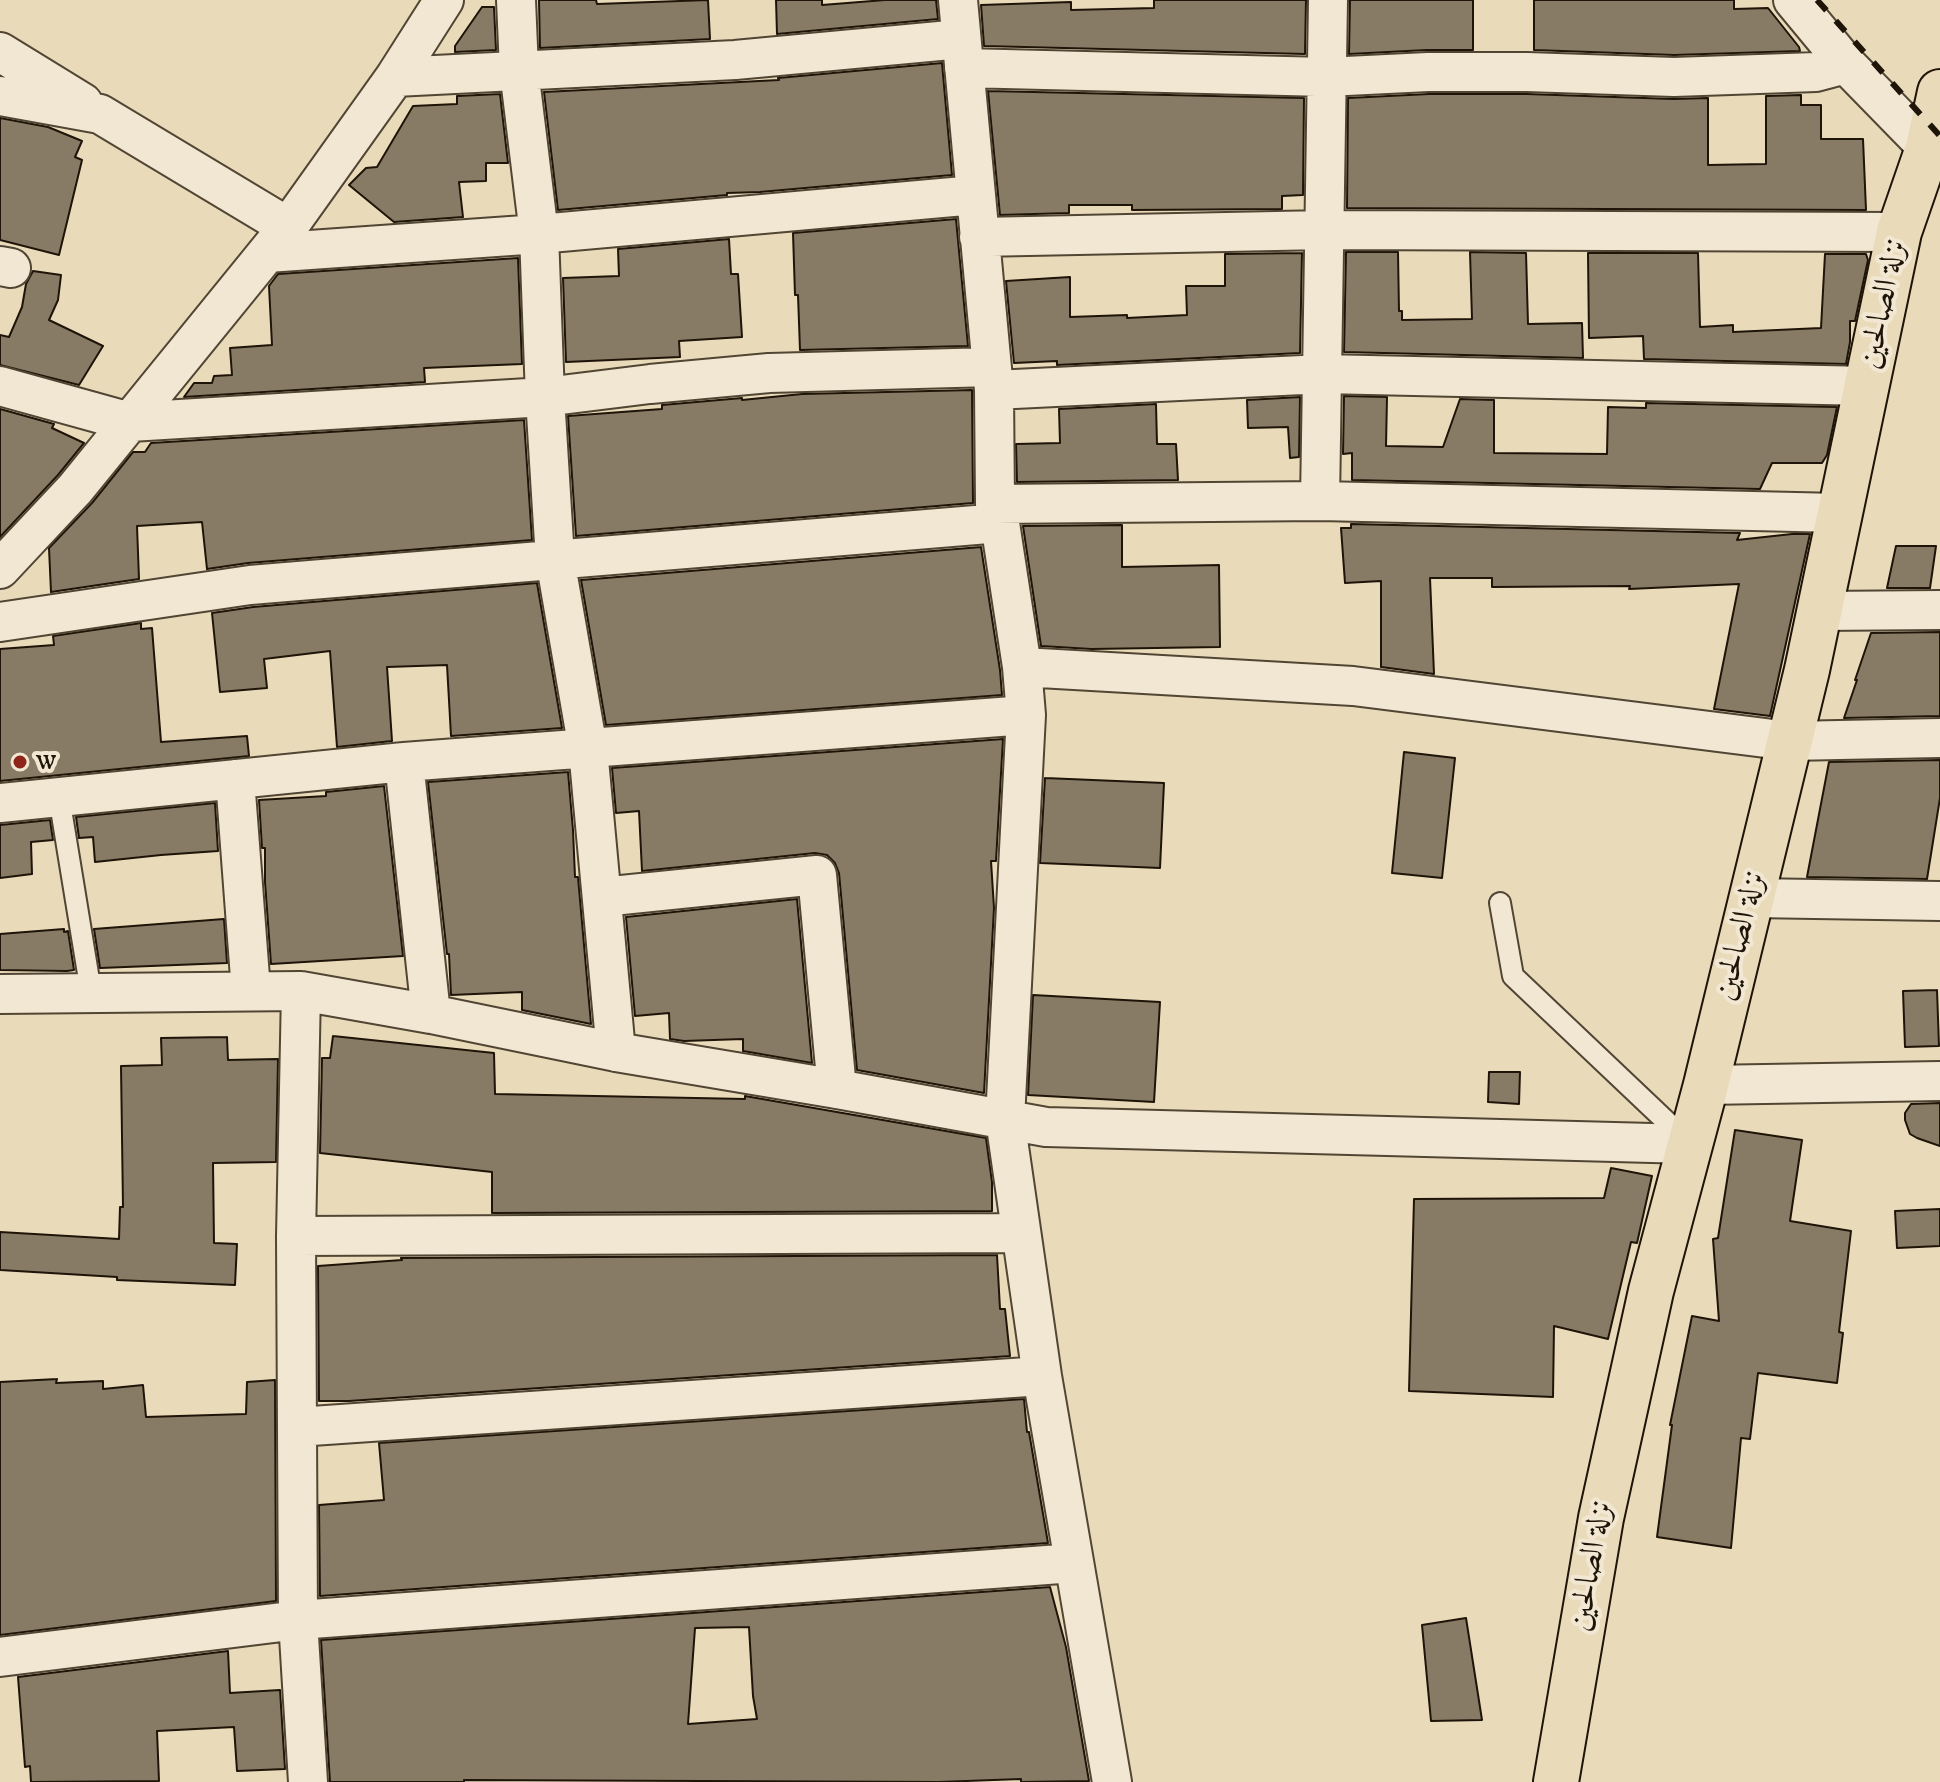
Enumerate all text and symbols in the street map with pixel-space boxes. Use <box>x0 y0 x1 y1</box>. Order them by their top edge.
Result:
street label: نزلة الصالحين <box>1852 235 1918 373</box>
place label: w <box>36 743 56 781</box>
marker: w <box>11 753 29 771</box>
street label: نزلة الصالحين <box>1707 867 1777 1005</box>
street label: نزلة الصالحين <box>1563 1498 1623 1634</box>

